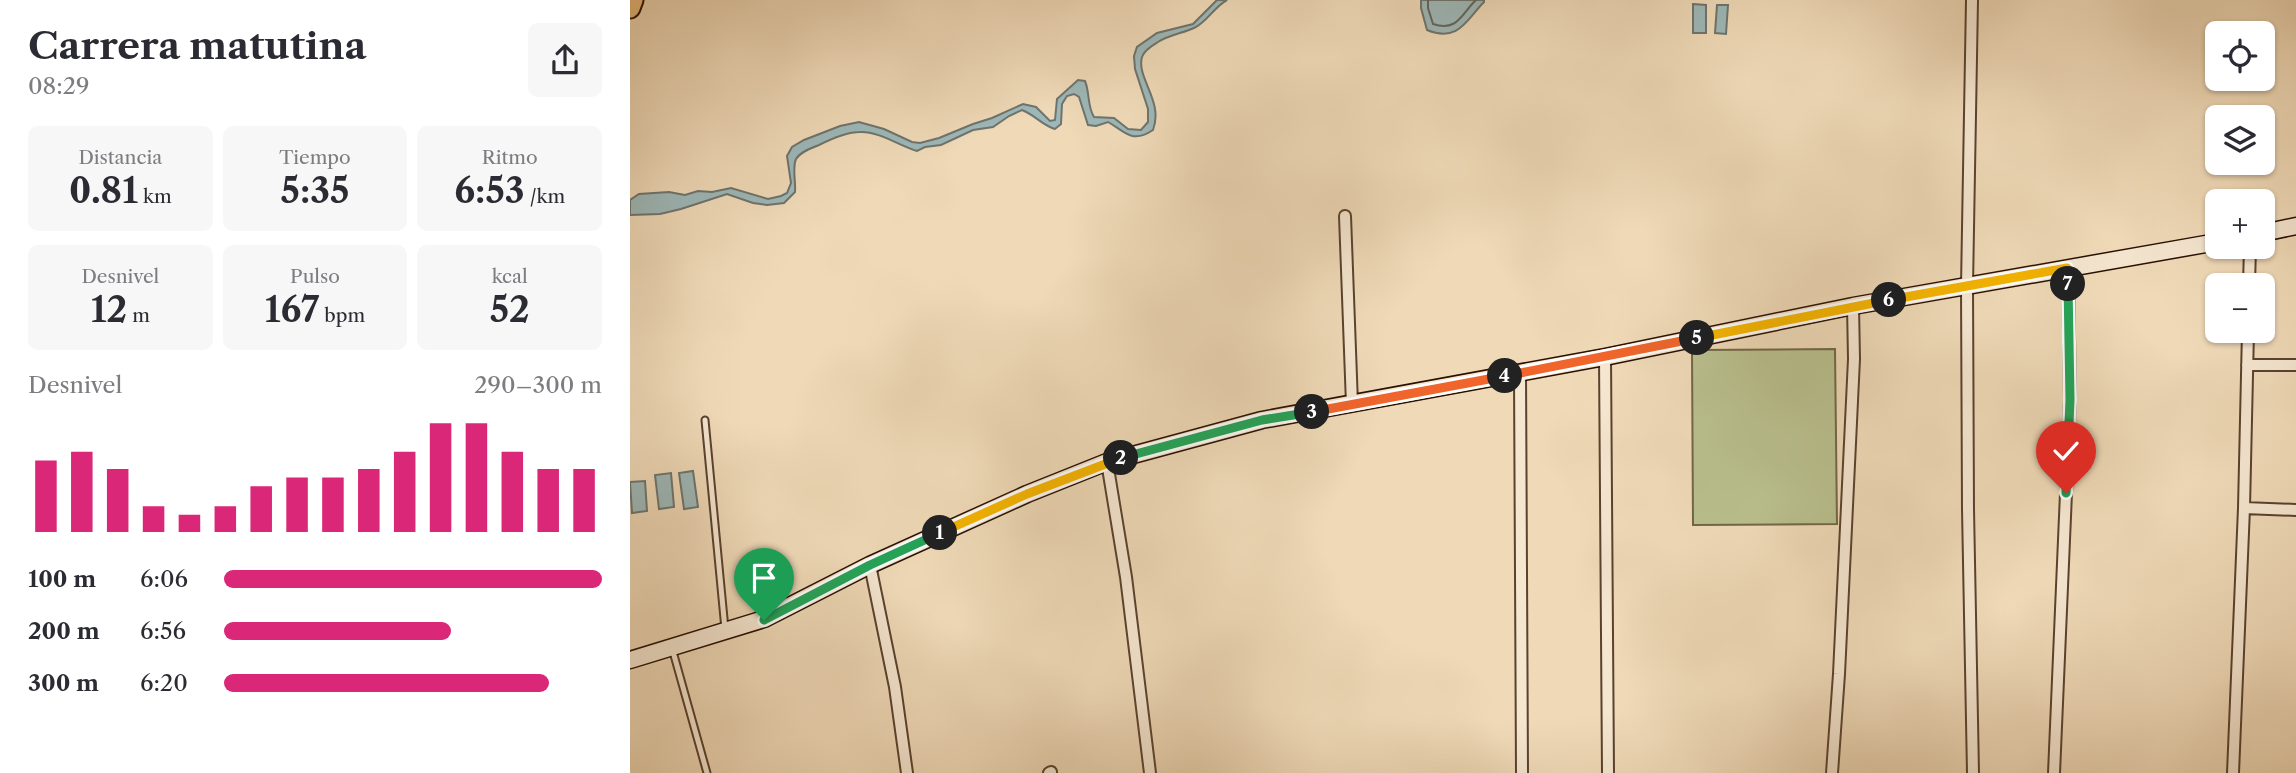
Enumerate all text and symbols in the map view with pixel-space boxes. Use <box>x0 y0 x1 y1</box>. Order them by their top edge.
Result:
map controls <box>2205 21 2275 343</box>
button: locate <box>2205 21 2275 91</box>
text: Carrera matutina <box>28 22 367 69</box>
button: share <box>528 23 602 97</box>
text: 08:29 <box>28 72 89 100</box>
button: layers <box>2205 105 2275 175</box>
text: Distancia <box>78 146 162 169</box>
text: Tiempo <box>279 146 351 169</box>
text: Ritmo <box>482 146 538 169</box>
text: 0.81 <box>69 169 138 212</box>
text: 5:35 <box>281 169 349 212</box>
text: 6:53 <box>454 169 525 212</box>
text: km <box>138 185 172 208</box>
text: /km <box>525 185 565 208</box>
button: + <box>2205 189 2275 259</box>
text: Desnivel <box>81 265 159 288</box>
text: Pulso <box>290 265 340 288</box>
text: kcal <box>492 265 528 288</box>
pin: 7 <box>2050 266 2086 302</box>
text: 7 <box>2063 272 2072 295</box>
button: − <box>2205 273 2275 343</box>
pin: 6 <box>1872 282 1906 318</box>
text: 12 <box>91 288 127 331</box>
text: 167 <box>265 288 319 331</box>
text: 52 <box>490 288 530 331</box>
text: 6 <box>1883 288 1894 311</box>
text: m <box>127 304 150 327</box>
text: bpm <box>319 304 365 327</box>
pin: 5 <box>1680 320 1714 356</box>
text: 5 <box>1691 326 1702 349</box>
pin: 4 <box>1488 358 1522 394</box>
text: 4 <box>1499 364 1510 387</box>
text: Desnivel <box>28 371 122 399</box>
text: 290–300 m <box>474 371 602 399</box>
pin: 3 <box>1294 394 1330 430</box>
text: 3 <box>1306 400 1317 423</box>
pin <box>2036 421 2096 493</box>
icon: check <box>2047 432 2085 470</box>
pin: 2 <box>1104 440 1138 476</box>
text: 2 <box>1115 446 1126 469</box>
pin: 1 <box>922 516 958 550</box>
text: 1 <box>935 521 944 544</box>
pin <box>734 548 794 620</box>
icon: arrive <box>745 559 783 597</box>
text: 100 m <box>28 565 96 593</box>
text: 6:06 <box>140 565 188 593</box>
text: 200 m <box>28 617 100 645</box>
text: 6:56 <box>140 617 186 645</box>
text: 300 m <box>28 669 99 697</box>
text: 6:20 <box>140 669 188 697</box>

